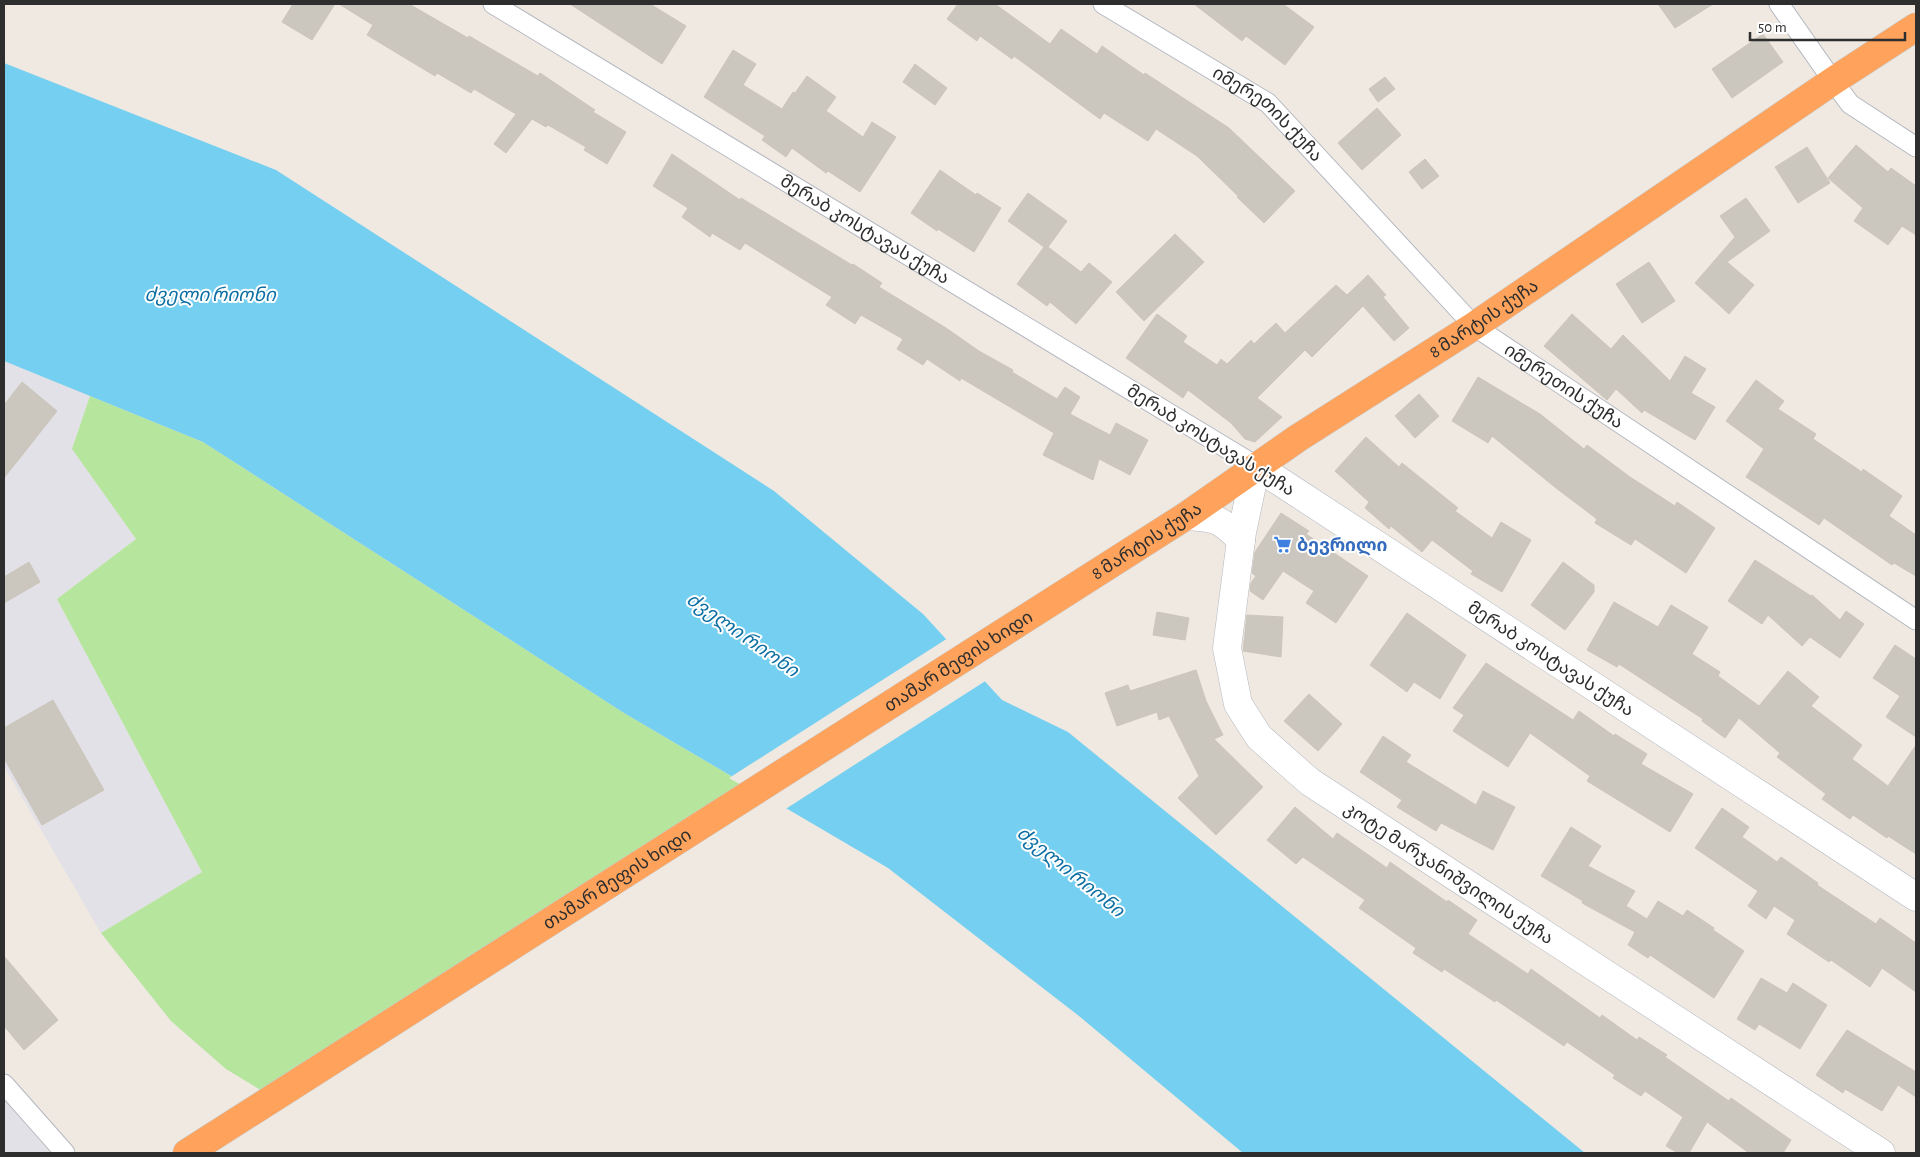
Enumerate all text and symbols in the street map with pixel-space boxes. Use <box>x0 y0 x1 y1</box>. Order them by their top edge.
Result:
scale bar <box>1750 10 1905 42</box>
text: 50 m <box>1758 20 1787 35</box>
street label: იმერეთის ქუჩა <box>1209 64 1325 165</box>
street label: მერაბ კოსტავას ქუჩა <box>777 172 952 288</box>
street label: 8 მარტის ქუჩა <box>1426 277 1542 362</box>
water label: ძველი რიონი <box>144 286 277 306</box>
street label: იმერეთის ქუჩა <box>1501 341 1626 432</box>
street label: მერაბ კოსტავას ქუჩა <box>1123 381 1298 501</box>
street label: 8 მარტის ქუჩა <box>1089 500 1205 584</box>
supermarket icon: ბევრილი <box>1273 535 1293 555</box>
place label: ბევრილი <box>1297 536 1388 556</box>
water label: ძველი რიონი <box>682 590 802 682</box>
street label: მერაბ კოსტავას ქუჩა <box>1464 599 1637 720</box>
street label: თამარ მეფის ხიდი <box>882 608 1036 716</box>
street label: კოტე მარჯანიშვილის ქუჩა <box>1340 799 1557 949</box>
water label: ძველი რიონი <box>1012 823 1128 922</box>
street label: თამარ მეფის ხიდი <box>540 826 695 934</box>

